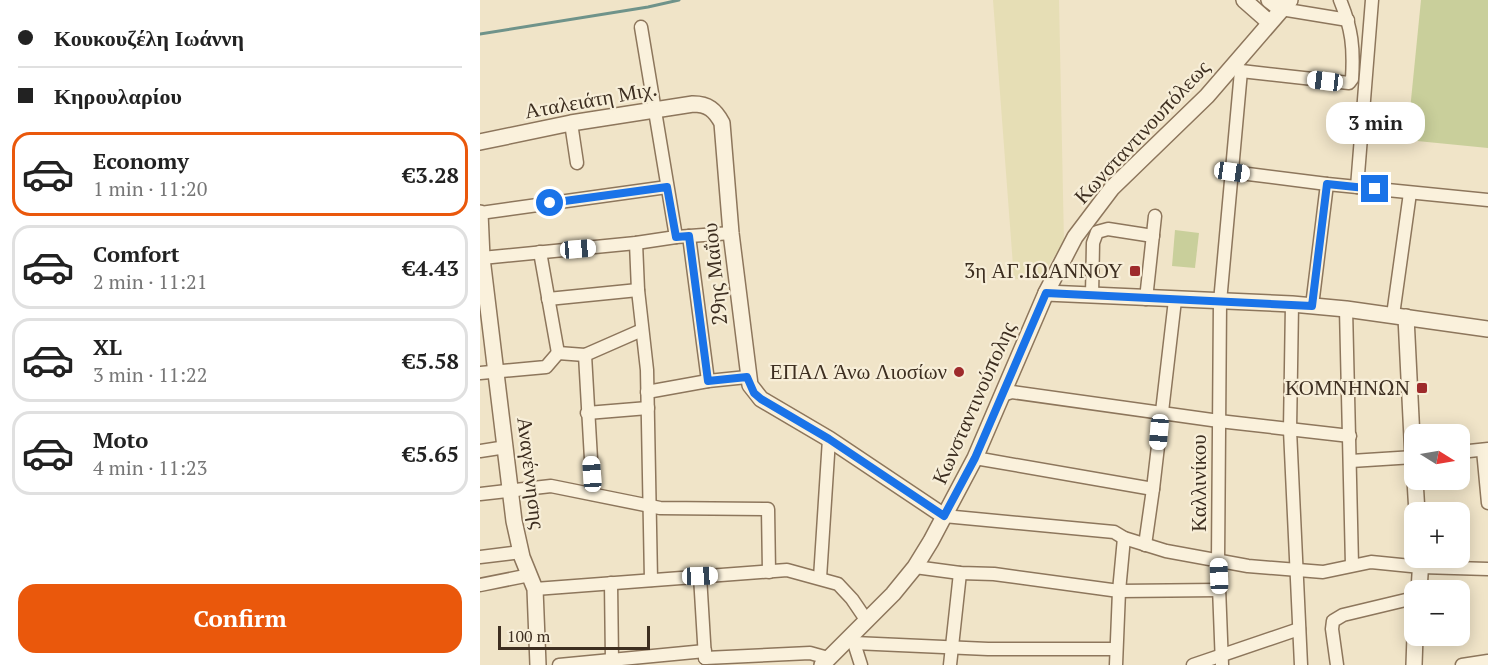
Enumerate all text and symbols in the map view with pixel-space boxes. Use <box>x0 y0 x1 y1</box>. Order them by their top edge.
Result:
text: Κουκουζέλη Ιωάννη <box>54 23 244 52</box>
street label: Κωνσταντινουπόλεως <box>1067 53 1216 209</box>
car <box>1306 70 1344 92</box>
street label: Αταλειάτη Μιχ. <box>522 74 659 124</box>
text: Κηρουλαρίου <box>54 81 182 110</box>
callout: 3 min <box>1326 102 1424 144</box>
text: 3 min <box>1348 109 1403 136</box>
text: Economy <box>93 146 189 175</box>
icon: car <box>21 147 75 201</box>
text: €3.28 <box>403 160 459 189</box>
car <box>1213 161 1251 183</box>
text: 1 min · 11:20 <box>93 175 207 202</box>
route end <box>1361 175 1388 202</box>
route start <box>536 189 563 216</box>
street label: 29ης Μαΐου <box>695 221 733 327</box>
car <box>559 238 597 260</box>
text: Comfort <box>93 239 179 268</box>
icon: car <box>21 240 75 294</box>
text: €4.43 <box>403 253 459 282</box>
place label: 3η ΑΓ.ΙΩΑΝΝΟΥ <box>964 256 1123 284</box>
marker: 3η ΑΓ.ΙΩΑΝΝΟΥ <box>1128 264 1142 278</box>
text: 2 min · 11:21 <box>93 268 207 295</box>
street label: Κωνσταντινούπολης <box>925 316 1022 488</box>
text: XL <box>93 332 122 361</box>
icon: car <box>21 333 75 387</box>
text: €5.58 <box>403 346 459 375</box>
place label: ΕΠΑΛ Άνω Λιοσίων <box>770 357 947 385</box>
text: 3 min · 11:22 <box>93 361 207 388</box>
marker: ΕΠΑΛ Άνω Λιοσίων <box>952 365 966 379</box>
place label: ΚΟΜΝΗΝΩΝ <box>1285 373 1410 401</box>
marker: ΚΟΜΝΗΝΩΝ <box>1415 381 1429 395</box>
car <box>1148 413 1170 451</box>
street label: Αναγέννησης <box>511 415 553 531</box>
north arrow <box>1404 424 1470 490</box>
map controls <box>1404 424 1470 646</box>
text: Moto <box>93 425 148 454</box>
icon: car <box>21 426 75 480</box>
street label: Καλλινίκου <box>1184 434 1212 532</box>
text: €5.65 <box>403 439 459 468</box>
text: 4 min · 11:23 <box>93 454 207 481</box>
car <box>582 455 602 493</box>
button: + <box>1404 502 1470 568</box>
car <box>1209 558 1229 594</box>
car <box>682 566 718 586</box>
button: − <box>1404 580 1470 646</box>
button: Confirm <box>18 584 462 653</box>
scale bar <box>498 623 650 650</box>
text: 100 m <box>507 625 550 647</box>

